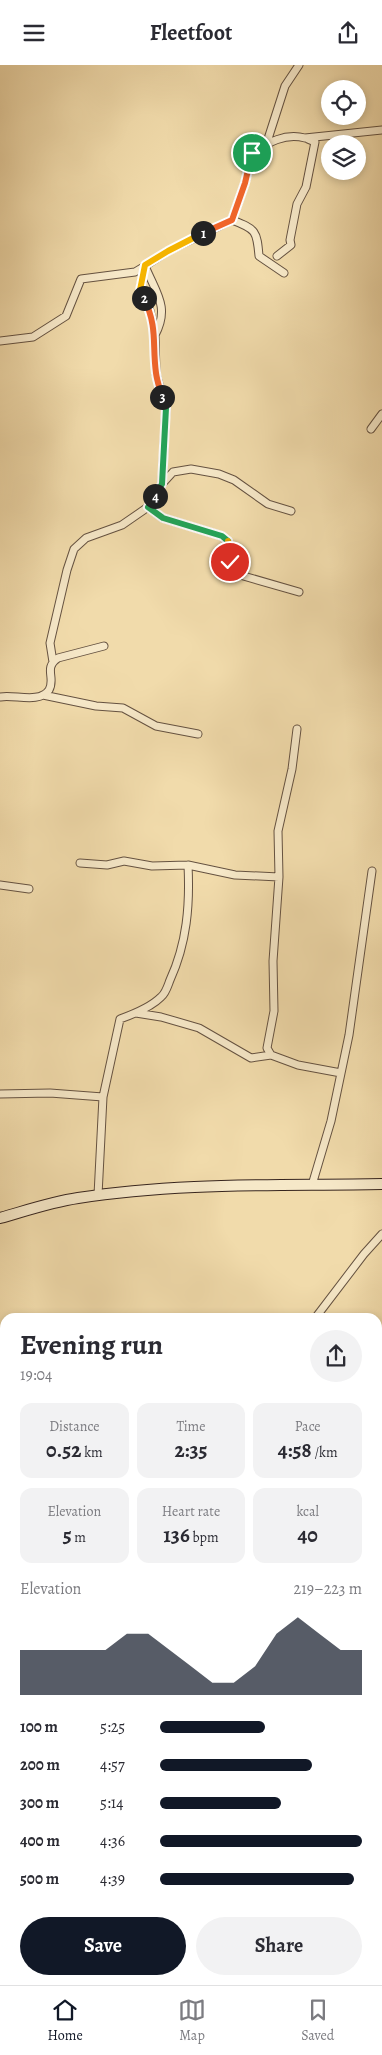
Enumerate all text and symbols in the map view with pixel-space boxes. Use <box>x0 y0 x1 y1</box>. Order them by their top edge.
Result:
text: Fleetfoot <box>150 18 232 48</box>
icon: menu <box>20 19 48 47</box>
icon: share <box>334 19 362 47</box>
map controls <box>321 80 366 180</box>
button: locate <box>321 80 366 125</box>
pin <box>231 132 273 174</box>
button: layers <box>321 135 366 180</box>
icon: arrive <box>238 139 266 167</box>
pin: 1 <box>190 221 216 245</box>
text: 1 <box>201 224 206 243</box>
pin: 2 <box>132 285 156 311</box>
text: 2 <box>141 289 148 308</box>
pin: 3 <box>150 385 174 409</box>
text: 3 <box>159 388 166 407</box>
pin: 4 <box>142 483 168 509</box>
text: 4 <box>152 487 159 506</box>
pin <box>209 541 251 583</box>
icon: check <box>216 548 244 576</box>
text: Evening run <box>20 1326 163 1364</box>
button: share <box>310 1330 362 1382</box>
text: 19:04 <box>20 1364 52 1386</box>
text: Distance <box>49 1417 99 1436</box>
text: Time <box>176 1417 206 1436</box>
text: Pace <box>295 1417 321 1436</box>
text: 0.52 <box>46 1436 81 1464</box>
text: 2:35 <box>174 1436 208 1464</box>
text: 4:58 <box>278 1436 312 1464</box>
text: km <box>81 1443 103 1462</box>
text: /km <box>312 1443 338 1462</box>
text: Elevation <box>47 1502 101 1521</box>
text: Heart rate <box>162 1502 220 1521</box>
text: kcal <box>296 1502 319 1521</box>
text: 5 <box>63 1521 72 1549</box>
text: 136 <box>163 1521 190 1549</box>
text: 40 <box>297 1521 318 1549</box>
text: m <box>72 1528 86 1547</box>
text: bpm <box>190 1528 219 1547</box>
text: Elevation <box>20 1578 81 1600</box>
text: 219–223 m <box>294 1578 362 1600</box>
text: 100 m <box>20 1716 58 1738</box>
text: 5:25 <box>100 1716 125 1738</box>
text: 200 m <box>20 1754 60 1776</box>
text: 4:57 <box>100 1754 125 1776</box>
text: 300 m <box>20 1792 59 1814</box>
text: 5:14 <box>100 1792 123 1814</box>
text: 400 m <box>20 1830 60 1852</box>
text: 4:36 <box>100 1830 125 1852</box>
text: 500 m <box>20 1868 59 1890</box>
text: 4:39 <box>100 1868 125 1890</box>
button: Save <box>20 1917 186 1975</box>
button: Share <box>196 1917 362 1975</box>
tab: Home <box>48 1996 83 2045</box>
tab: Map <box>178 1996 206 2045</box>
tab: Saved <box>301 1996 334 2045</box>

